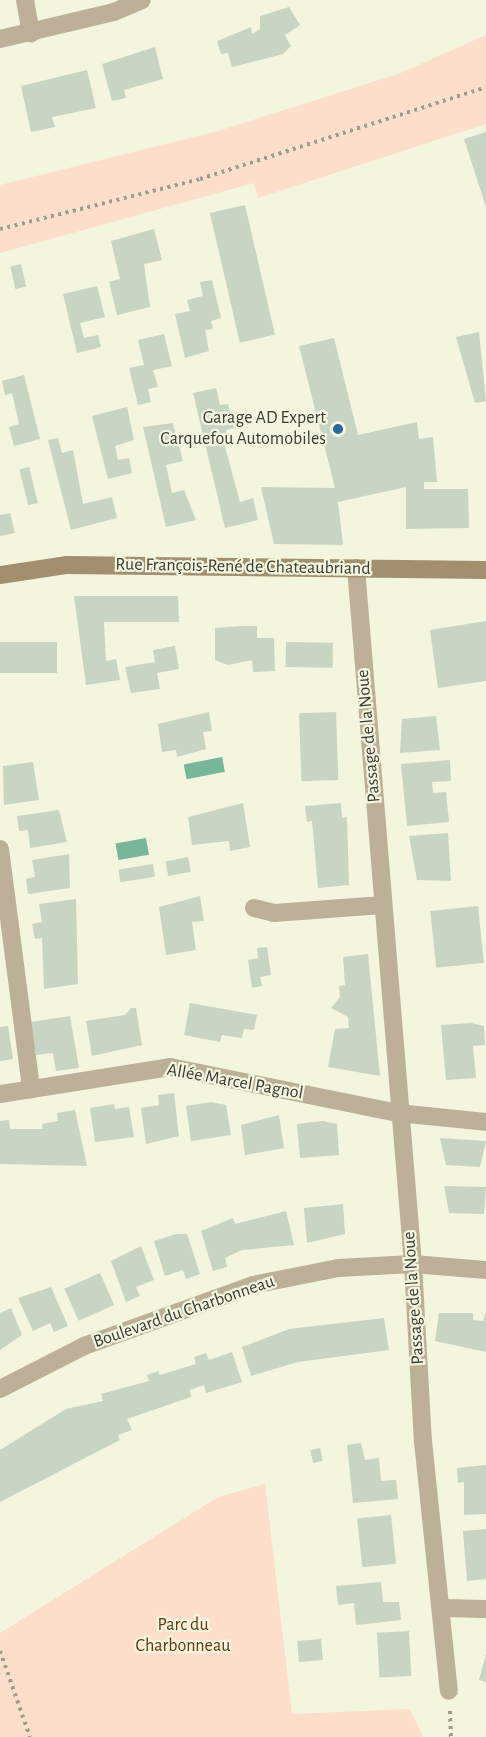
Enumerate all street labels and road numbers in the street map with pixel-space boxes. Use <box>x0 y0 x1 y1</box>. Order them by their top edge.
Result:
street label: Rue François-René de Chateaubriand <box>115 554 371 580</box>
street label: Passage de la Noue <box>352 669 386 803</box>
street label: Allée Marcel Pagnol <box>165 1059 305 1105</box>
street label: Passage de la Noue <box>399 1231 429 1365</box>
street label: Boulevard du Charbonneau <box>91 1271 277 1353</box>

